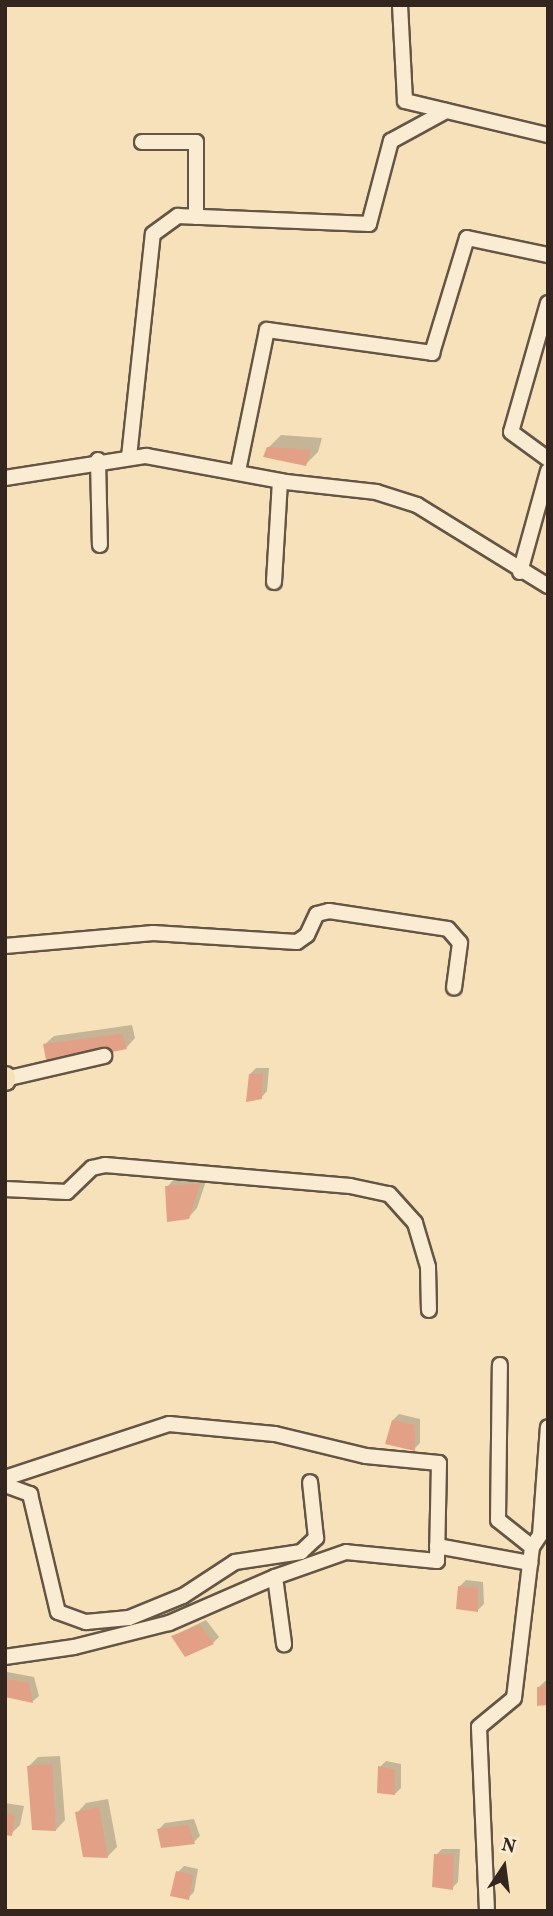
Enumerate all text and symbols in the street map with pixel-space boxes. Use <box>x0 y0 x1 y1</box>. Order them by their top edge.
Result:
north arrow <box>469 1832 539 1902</box>
text: N <box>499 1832 518 1861</box>

